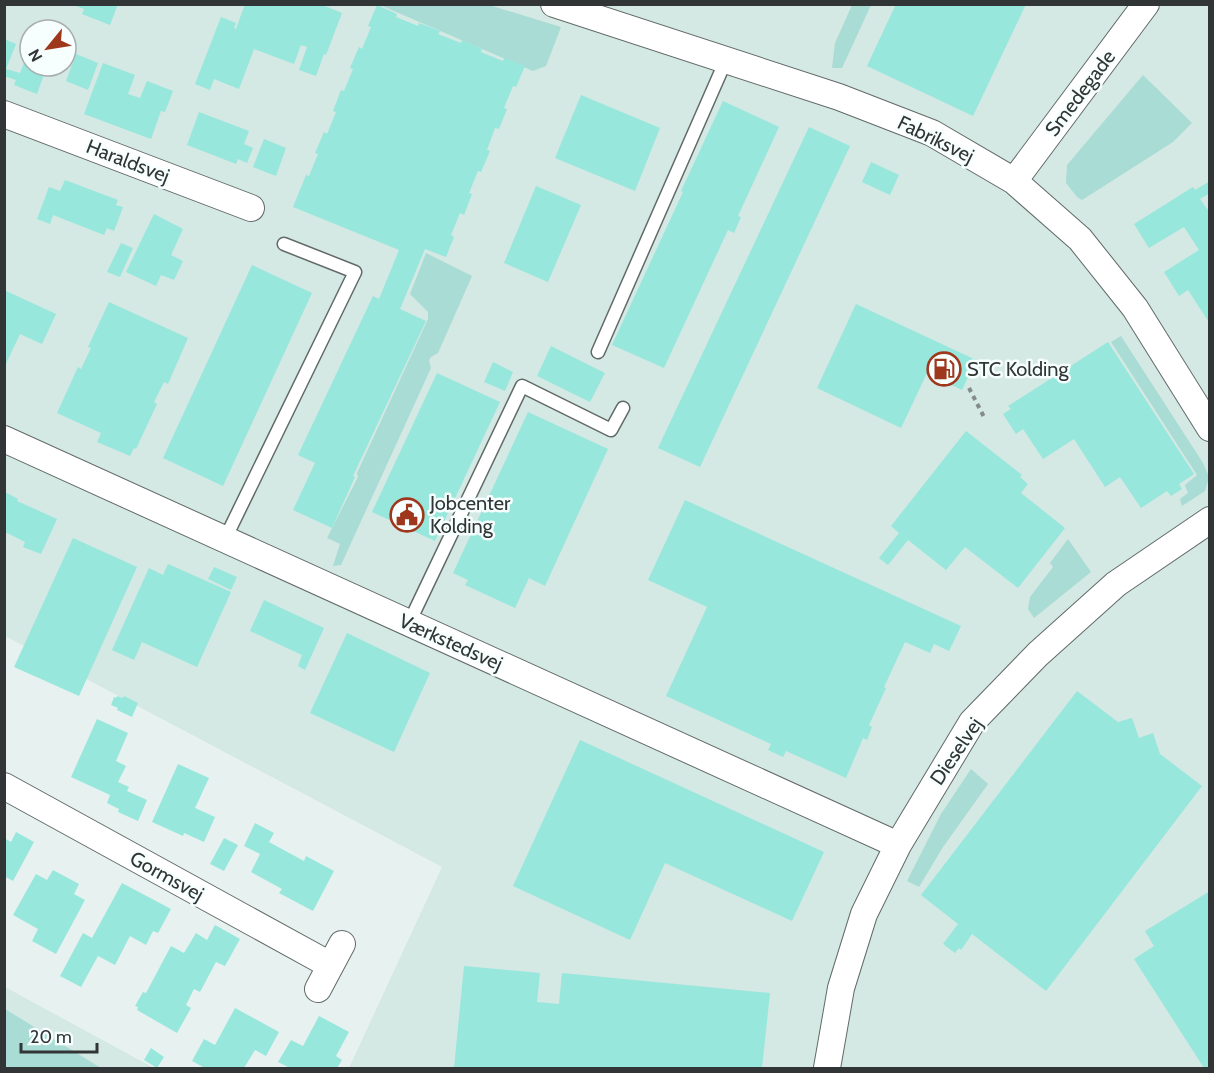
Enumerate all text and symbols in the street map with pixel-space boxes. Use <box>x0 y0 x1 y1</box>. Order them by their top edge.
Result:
north arrow <box>18 18 78 78</box>
street label: Smedegade <box>1040 45 1120 141</box>
text: N <box>24 46 46 65</box>
street label: Fabriksvej <box>894 110 978 168</box>
street label: Haraldsvej <box>83 134 173 188</box>
fuel station icon: STC Kolding <box>926 351 962 387</box>
place label: STC Kolding <box>967 357 1069 381</box>
place label: Jobcenter Kolding <box>429 491 511 538</box>
public building icon: Jobcenter Kolding <box>389 497 425 533</box>
street label: Værkstedsvej <box>395 608 507 676</box>
street label: Dieselvej <box>925 713 987 789</box>
street label: Gormsvej <box>126 846 208 906</box>
scale bar <box>21 1016 98 1054</box>
text: 20 m <box>30 1026 72 1048</box>

